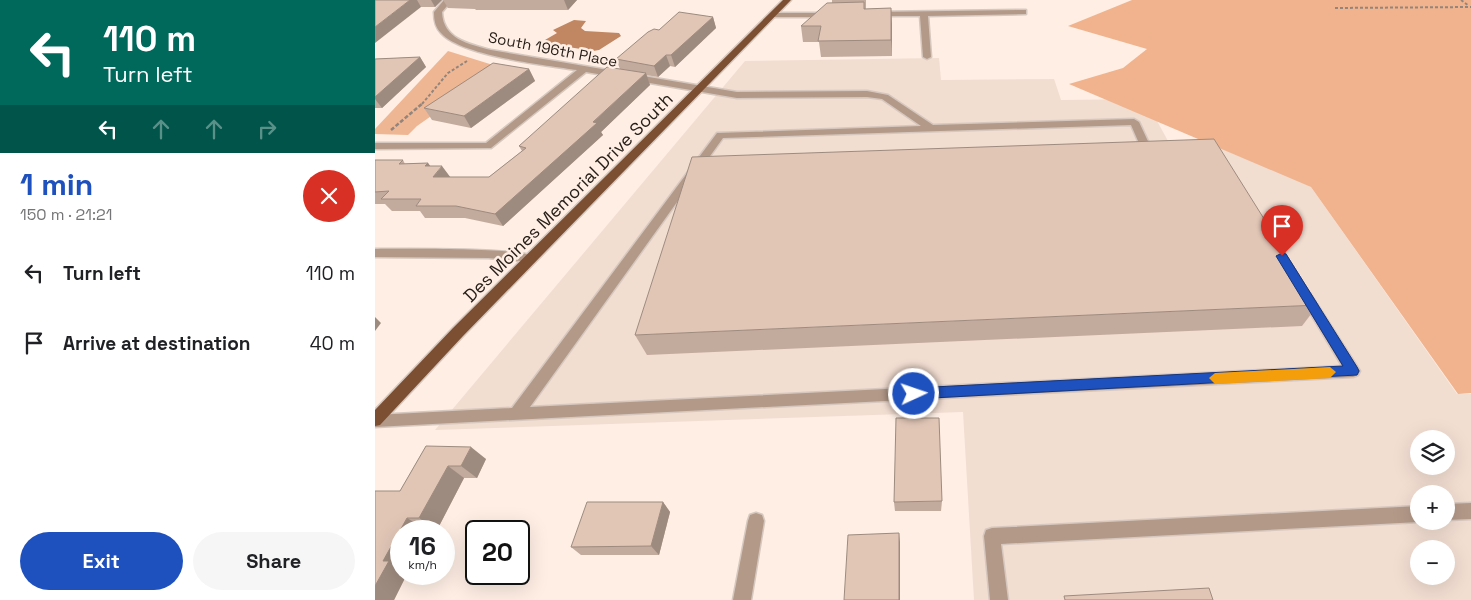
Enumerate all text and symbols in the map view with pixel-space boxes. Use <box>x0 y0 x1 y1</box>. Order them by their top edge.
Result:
text: 110 m <box>103 17 196 61</box>
icon: left <box>20 20 85 85</box>
street label: South 196th Place <box>487 27 619 71</box>
text: Turn left <box>103 60 193 88</box>
street label: Des Moines Memorial Drive South <box>458 87 678 307</box>
icon: left <box>94 115 122 143</box>
icon: ahead <box>147 115 175 143</box>
icon: ahead <box>200 115 228 143</box>
icon: right <box>253 115 281 143</box>
text: 1 min <box>20 165 93 204</box>
button: close <box>303 170 355 222</box>
text: 150 m · 21:21 <box>20 204 112 225</box>
pin <box>1261 205 1303 256</box>
icon: arrive <box>1268 212 1296 240</box>
icon: left <box>20 259 48 287</box>
text: Turn left <box>63 261 141 286</box>
text: 110 m <box>306 261 355 286</box>
icon: arrive <box>20 329 48 357</box>
text: Arrive at destination <box>63 331 251 356</box>
text: 40 m <box>310 331 355 356</box>
position arrow <box>887 367 939 419</box>
map controls <box>1410 430 1455 585</box>
button: layers <box>1410 430 1455 475</box>
button: + <box>1410 485 1455 530</box>
speed limit sign: 20 <box>465 520 530 585</box>
text: 16 <box>409 530 436 562</box>
button: Exit <box>20 532 183 590</box>
button: Share <box>193 532 355 590</box>
button: − <box>1410 540 1455 585</box>
text: km/h <box>408 557 437 573</box>

